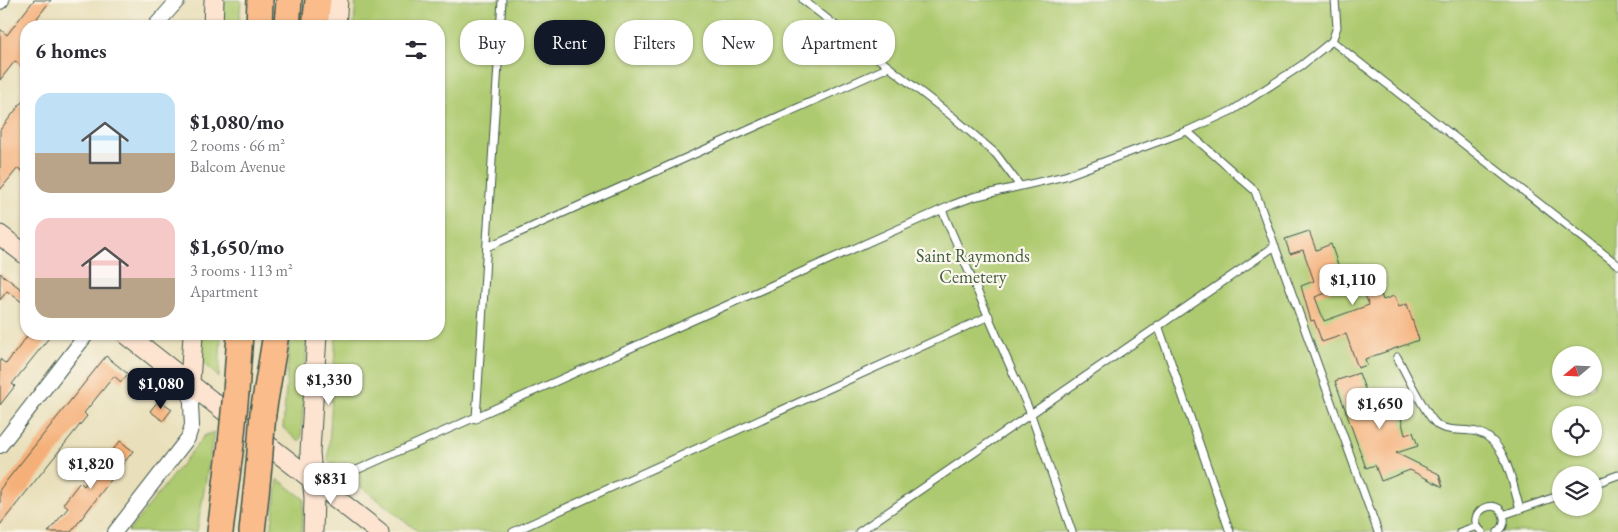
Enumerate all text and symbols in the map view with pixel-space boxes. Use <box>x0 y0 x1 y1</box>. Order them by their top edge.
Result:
chip: Buy <box>460 20 524 65</box>
chip: Rent <box>534 20 605 65</box>
chip: Filters <box>615 20 693 65</box>
chip: New <box>703 20 773 65</box>
chip: Apartment <box>783 20 895 65</box>
icon: filters <box>402 36 430 64</box>
text: 6 homes <box>35 37 107 64</box>
text: $1,080/mo <box>190 108 284 135</box>
icon: home <box>75 113 135 173</box>
text: 2 rooms · 66 m² <box>190 135 285 156</box>
text: Balcom Avenue <box>190 156 285 177</box>
text: $1,650/mo <box>190 233 284 260</box>
icon: home <box>75 238 135 298</box>
park label: Saint Raymonds Cemetery <box>916 244 1030 288</box>
text: 3 rooms · 113 m² <box>190 260 293 281</box>
pin: $1,110 <box>1312 264 1394 306</box>
text: $1,110 <box>1330 269 1376 290</box>
text: Apartment <box>190 281 258 302</box>
north arrow <box>1552 346 1602 396</box>
map controls <box>1552 346 1602 516</box>
pin: $1,330 <box>288 364 370 406</box>
pin: $1,080 <box>120 368 202 410</box>
text: $1,330 <box>306 369 352 390</box>
text: $1,080 <box>138 373 184 394</box>
pin: $1,650 <box>1339 388 1421 430</box>
text: $1,650 <box>1357 393 1403 414</box>
button: locate <box>1552 406 1602 456</box>
pin: $1,820 <box>50 448 132 490</box>
text: $1,820 <box>68 453 114 474</box>
pin: $831 <box>301 462 361 505</box>
button: layers <box>1552 466 1602 516</box>
text: $831 <box>315 468 347 489</box>

